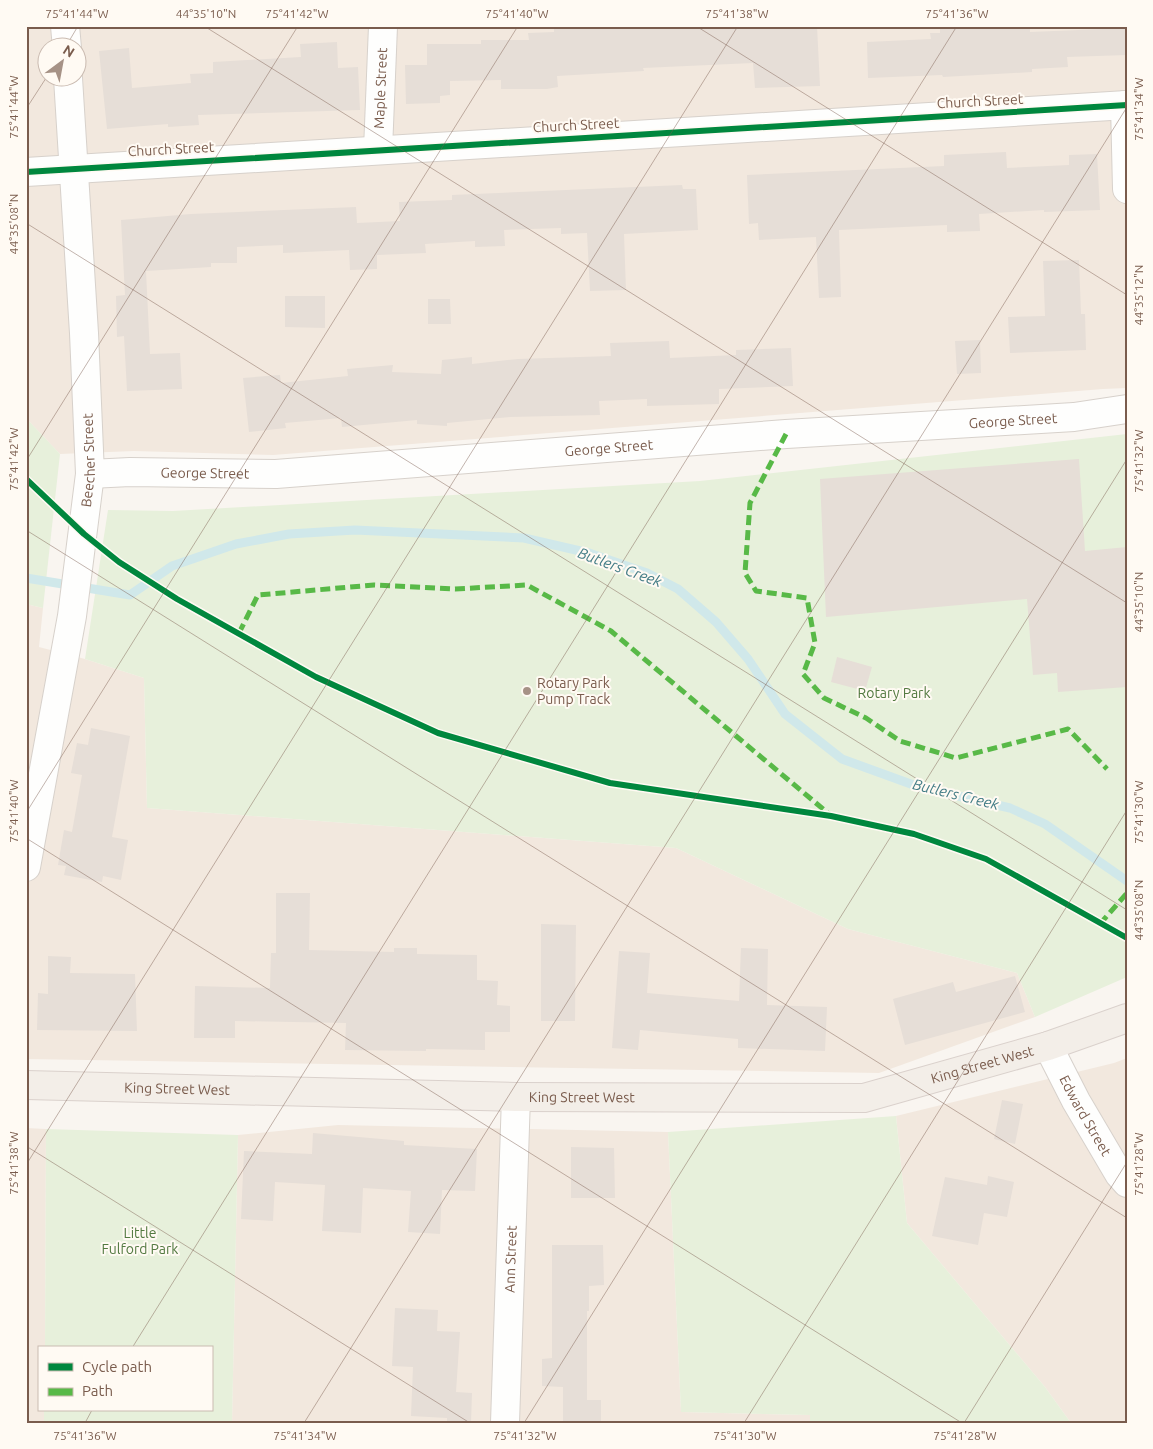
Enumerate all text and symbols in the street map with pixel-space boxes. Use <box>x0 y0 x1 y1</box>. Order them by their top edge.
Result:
text: 75°41'44"W <box>45 7 109 20</box>
text: 44°35'10"N <box>176 7 236 20</box>
text: 75°41'42"W <box>265 7 329 20</box>
text: 75°41'40"W <box>485 7 549 20</box>
text: 75°41'38"W <box>705 7 769 20</box>
text: 75°41'36"W <box>925 7 989 20</box>
north arrow <box>38 38 88 88</box>
text: N <box>60 41 78 61</box>
street label: Maple Street <box>371 47 390 129</box>
text: 75°41'44"W <box>7 75 20 139</box>
text: 75°41'34"W <box>1132 77 1145 141</box>
street label: Church Street <box>936 91 1024 111</box>
street label: Church Street <box>532 115 620 135</box>
street label: Church Street <box>127 139 215 159</box>
text: 44°35'08"N <box>7 194 20 254</box>
text: 44°35'12"N <box>1132 265 1145 325</box>
street label: George Street <box>968 410 1058 431</box>
street label: Beecher Street <box>78 412 98 508</box>
text: 75°41'42"W <box>7 427 20 491</box>
text: 75°41'32"W <box>1132 429 1145 493</box>
street label: George Street <box>564 436 654 459</box>
street label: George Street <box>160 464 250 482</box>
water label: Butlers Creek <box>576 544 665 590</box>
text: 44°35'10"N <box>1132 572 1145 632</box>
place label: Rotary Park Pump Track <box>537 675 610 707</box>
marker: Rotary Park Pump Track <box>521 685 533 697</box>
park label: Rotary Park <box>858 685 930 701</box>
water label: Butlers Creek <box>911 775 1001 813</box>
text: 75°41'40"W <box>7 779 20 843</box>
text: 75°41'30"W <box>1132 780 1145 844</box>
text: 44°35'08"N <box>1132 880 1145 940</box>
street label: King Street West <box>929 1042 1036 1087</box>
street label: Edward Street <box>1056 1073 1115 1159</box>
street label: King Street West <box>124 1079 231 1098</box>
street label: King Street West <box>529 1089 635 1105</box>
text: 75°41'38"W <box>7 1131 20 1195</box>
text: 75°41'28"W <box>1132 1132 1145 1196</box>
park label: Little Fulford Park <box>102 1225 178 1257</box>
street label: Ann Street <box>501 1225 520 1293</box>
legend <box>38 1346 212 1412</box>
text: Cycle path <box>82 1358 152 1375</box>
text: Path <box>82 1382 113 1399</box>
text: 75°41'36"W <box>53 1429 117 1442</box>
text: 75°41'34"W <box>273 1429 337 1442</box>
text: 75°41'32"W <box>493 1429 557 1442</box>
text: 75°41'30"W <box>713 1429 777 1442</box>
text: 75°41'28"W <box>933 1429 997 1442</box>

